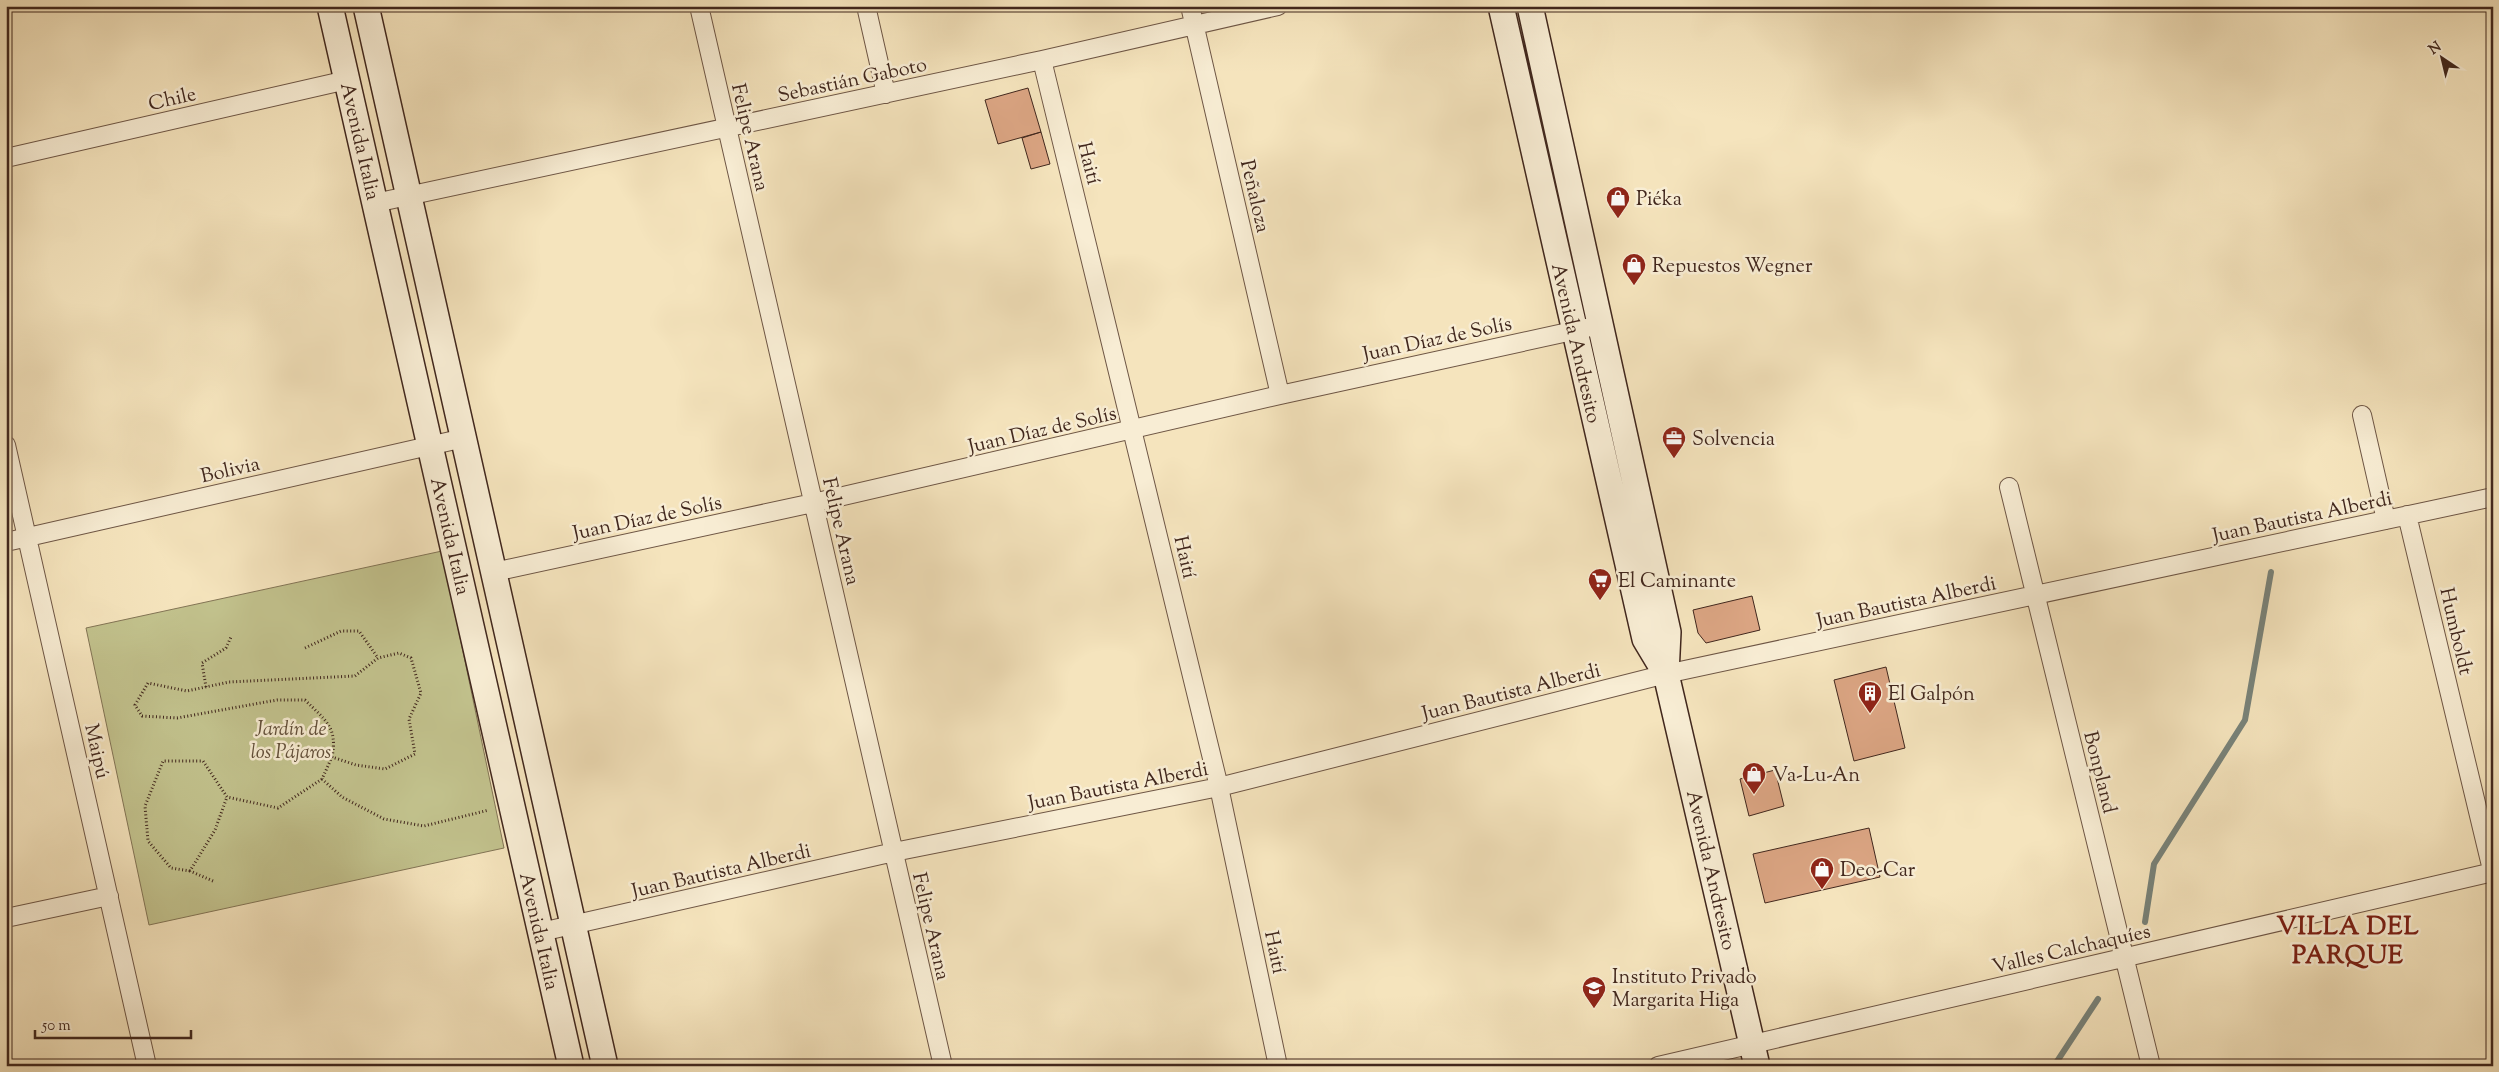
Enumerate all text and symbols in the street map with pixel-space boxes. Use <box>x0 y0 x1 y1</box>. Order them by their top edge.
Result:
north arrow <box>2416 32 2466 82</box>
text: N <box>2425 38 2446 60</box>
street label: Sebastián Gaboto <box>775 51 930 111</box>
street label: Avenida Italia <box>331 80 386 203</box>
street label: Chile <box>146 81 199 120</box>
street label: Felipe Arana <box>722 81 775 194</box>
street label: Haití <box>1068 139 1107 188</box>
street label: Peñaloza <box>1231 157 1276 236</box>
shop icon: Piéka <box>1605 185 1631 219</box>
place label: Piéka <box>1636 186 1682 215</box>
shop icon: Repuestos Wegner <box>1621 252 1647 286</box>
place label: Repuestos Wegner <box>1652 253 1813 282</box>
street label: Avenida Andresito <box>1542 261 1607 427</box>
street label: Juan Díaz de Solís <box>1359 310 1515 371</box>
street label: Juan Díaz de Solís <box>964 400 1120 463</box>
office icon: Solvencia <box>1661 425 1687 459</box>
place label: Solvencia <box>1692 426 1775 455</box>
street label: Bolivia <box>198 451 263 492</box>
street label: Avenida Italia <box>421 475 476 598</box>
street label: Felipe Arana <box>813 475 866 588</box>
street label: Juan Bautista Alberdi <box>2209 485 2395 552</box>
street label: Juan Díaz de Solís <box>569 489 725 550</box>
street label: Haití <box>1165 533 1203 582</box>
supermarket icon: El Caminante <box>1587 567 1613 601</box>
place label: El Caminante <box>1618 568 1736 597</box>
street label: Juan Bautista Alberdi <box>1813 570 1999 637</box>
street label: Humboldt <box>2430 585 2479 678</box>
street label: Juan Bautista Alberdi <box>1418 657 1604 730</box>
building icon: El Galpón <box>1857 680 1883 714</box>
place label: El Galpón <box>1888 681 1975 710</box>
park label: Jardín de los Pájaros <box>251 716 332 768</box>
street label: Maipú <box>75 721 116 782</box>
street label: Bonpland <box>2074 728 2123 817</box>
street label: Juan Bautista Alberdi <box>1025 756 1211 819</box>
shop icon: Va-Lu-An <box>1741 761 1767 795</box>
place label: Va-Lu-An <box>1772 762 1860 791</box>
street label: Avenida Andresito <box>1677 788 1742 954</box>
street label: Juan Bautista Alberdi <box>628 838 814 907</box>
shop icon: Deo-Car <box>1809 856 1835 890</box>
place label: Deo-Car <box>1840 857 1916 886</box>
street label: Avenida Italia <box>510 870 565 993</box>
street label: Felipe Arana <box>903 870 956 983</box>
district label: VILLA DEL PARQUE <box>2276 910 2420 975</box>
street label: Valles Calchaquíes <box>1989 918 2154 983</box>
street label: Haití <box>1255 928 1292 977</box>
place label: Instituto Privado Margarita Higa <box>1612 964 1757 1016</box>
school or university icon: Instituto Privado Margarita Higa <box>1581 975 1607 1009</box>
scale bar <box>35 1007 191 1039</box>
text: 50 m <box>41 1016 71 1037</box>

